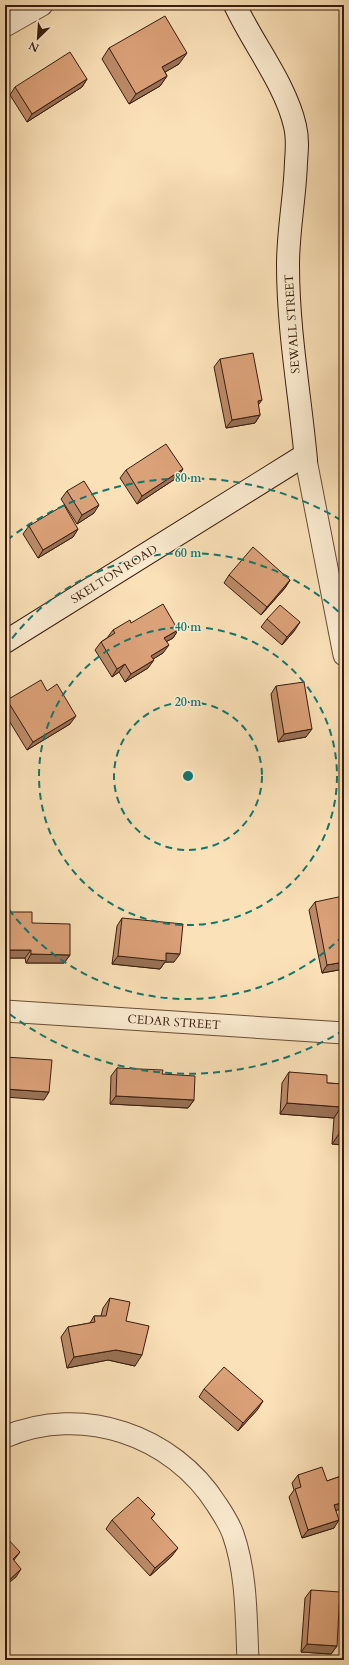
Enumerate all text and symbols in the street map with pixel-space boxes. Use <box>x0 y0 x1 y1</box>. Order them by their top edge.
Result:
north arrow <box>18 18 58 58</box>
text: N <box>26 38 41 55</box>
street label: SEWALL STREET <box>281 274 303 374</box>
text: 80 m <box>175 470 202 486</box>
street label: SKELTON ROAD <box>68 541 161 607</box>
text: 60 m <box>175 545 202 561</box>
text: 40 m <box>175 619 202 635</box>
text: 20 m <box>175 694 202 710</box>
centre of rings <box>181 769 195 783</box>
street label: CEDAR STREET <box>127 1011 221 1033</box>

